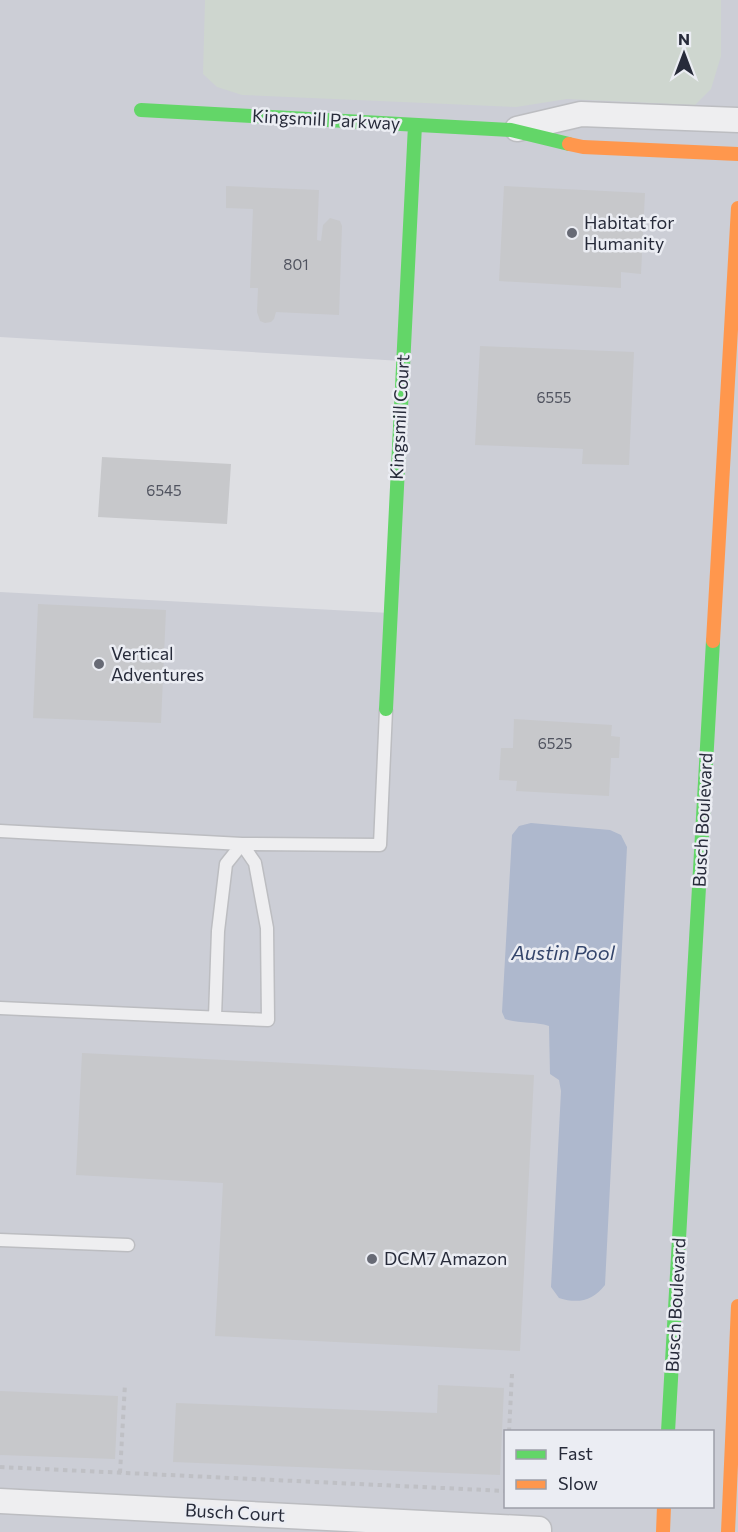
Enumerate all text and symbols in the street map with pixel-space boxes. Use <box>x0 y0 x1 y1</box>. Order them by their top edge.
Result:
north arrow <box>654 24 714 84</box>
text: N <box>678 29 690 48</box>
street label: Kingsmill Parkway <box>251 104 401 134</box>
place label: Habitat for Humanity <box>584 211 674 254</box>
marker: Habitat for Humanity <box>565 226 579 240</box>
house number: 801 <box>283 255 309 273</box>
street label: Kingsmill Court <box>385 354 413 480</box>
house number: 6555 <box>537 388 571 406</box>
house number: 6545 <box>146 481 182 499</box>
place label: Vertical Adventures <box>111 642 204 685</box>
marker: Vertical Adventures <box>92 657 106 671</box>
house number: 6525 <box>538 734 572 752</box>
street label: Busch Boulevard <box>687 752 717 888</box>
water label: Austin Pool <box>510 940 616 964</box>
street label: Busch Boulevard <box>660 1237 690 1373</box>
place label: DCM7 Amazon <box>384 1247 507 1269</box>
marker: DCM7 Amazon <box>365 1252 379 1266</box>
legend <box>504 1430 714 1508</box>
text: Fast <box>558 1442 593 1464</box>
text: Slow <box>558 1472 598 1494</box>
street label: Busch Court <box>184 1498 286 1526</box>

